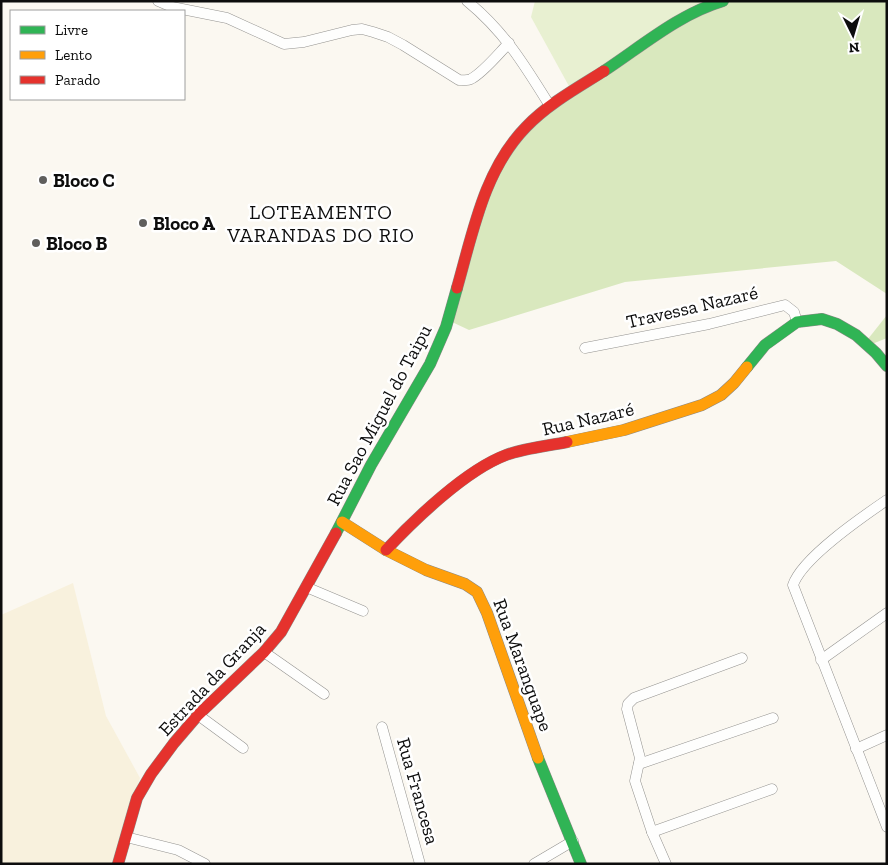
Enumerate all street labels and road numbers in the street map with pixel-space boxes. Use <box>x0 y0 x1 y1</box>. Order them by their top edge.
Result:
street label: Travessa Nazaré <box>624 281 760 333</box>
street label: Rua Sao Miguel do Taipu <box>322 320 437 509</box>
street label: Rua Nazaré <box>540 397 636 441</box>
street label: Rua Maranguape <box>488 596 558 734</box>
street label: Estrada da Granja <box>154 618 270 740</box>
street label: Rua Francesa <box>392 735 444 847</box>

